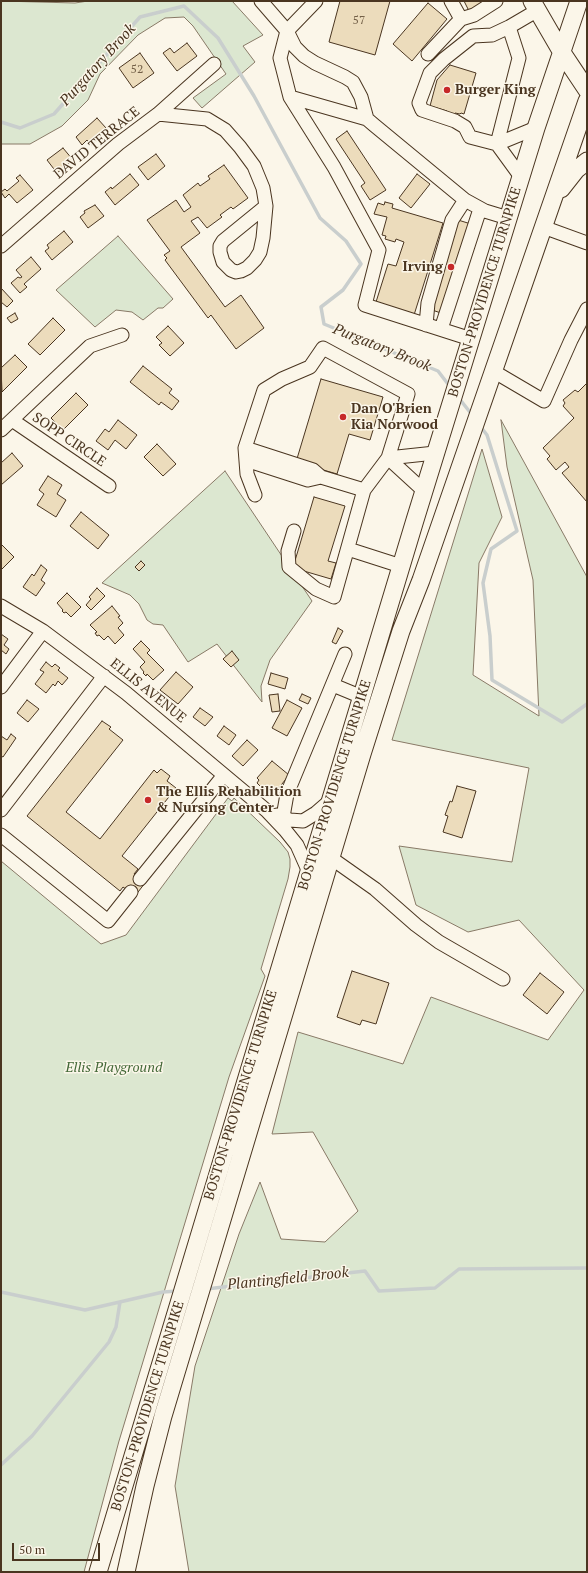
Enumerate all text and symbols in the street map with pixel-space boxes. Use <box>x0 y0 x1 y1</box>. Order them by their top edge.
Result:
house number: 57 <box>353 14 365 28</box>
water label: Purgatory Brook <box>56 20 140 110</box>
house number: 52 <box>131 63 143 77</box>
place label: Burger King <box>455 82 536 98</box>
marker: Burger King <box>442 85 452 95</box>
street label: DAVID TERRACE <box>51 103 143 183</box>
street label: BOSTON-PROVIDENCE TURNPIKE <box>445 185 525 399</box>
place label: Irving <box>403 259 443 275</box>
marker: Irving <box>446 262 456 272</box>
water label: Purgatory Brook <box>330 320 434 376</box>
place label: Dan O'Brien Kia Norwood <box>351 401 438 434</box>
street label: SOPP CIRCLE <box>29 409 109 471</box>
marker: Dan O'Brien Kia Norwood <box>338 412 348 422</box>
street label: ELLIS AVENUE <box>107 655 189 727</box>
street label: BOSTON-PROVIDENCE TURNPIKE <box>295 678 375 892</box>
place label: The Ellis Rehabilition & Nursing Center <box>156 784 302 816</box>
marker: The Ellis Rehabilition & Nursing Center <box>143 795 153 805</box>
street label: BOSTON-PROVIDENCE TURNPIKE <box>201 988 281 1202</box>
park label: Ellis Playground <box>66 1060 162 1076</box>
water label: Plantingfield Brook <box>226 1264 350 1294</box>
street label: BOSTON-PROVIDENCE TURNPIKE <box>108 1299 188 1513</box>
scale bar <box>14 1535 102 1561</box>
text: 50 m <box>19 1542 45 1557</box>

